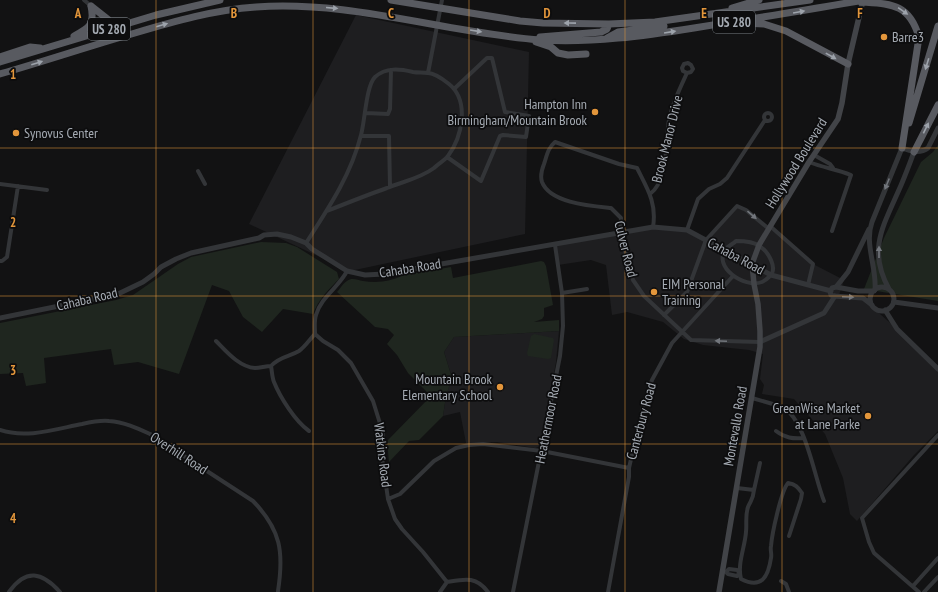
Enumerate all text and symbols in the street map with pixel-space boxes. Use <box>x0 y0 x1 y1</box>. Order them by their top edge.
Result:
text: A <box>74 5 82 22</box>
text: B <box>231 5 237 22</box>
one-way arrow <box>326 5 338 12</box>
text: C <box>388 5 394 22</box>
text: D <box>544 5 551 22</box>
text: E <box>701 5 707 22</box>
text: F <box>857 5 863 22</box>
one-way arrow <box>898 7 909 15</box>
one-way arrow <box>793 8 805 14</box>
road number: US 280 <box>713 11 755 33</box>
road number: US 280 <box>88 18 130 40</box>
one-way arrow <box>564 20 576 27</box>
one-way arrow <box>156 22 168 28</box>
one-way arrow <box>664 28 676 34</box>
place label: Barre3 <box>892 28 924 46</box>
one-way arrow <box>470 29 482 35</box>
marker: Barre3 <box>879 32 889 42</box>
one-way arrow <box>825 52 837 59</box>
one-way arrow <box>924 58 930 70</box>
one-way arrow <box>32 60 44 66</box>
text: 1 <box>10 66 16 83</box>
street label: Brook Manor Drive <box>647 93 687 185</box>
place label: Hampton Inn Birmingham/Mountain Brook <box>447 95 588 129</box>
marker: Hampton Inn Birmingham/Mountain Brook <box>590 107 600 117</box>
street label: Hollywood Boulevard <box>761 114 831 212</box>
one-way arrow <box>923 123 929 134</box>
place label: Synovus Center <box>24 124 98 142</box>
marker: Synovus Center <box>11 128 21 138</box>
one-way arrow <box>884 179 890 191</box>
one-way arrow <box>747 211 758 220</box>
text: 2 <box>10 214 16 231</box>
street label: Culver Road <box>610 219 642 279</box>
street label: Cahaba Road <box>704 233 768 279</box>
one-way arrow <box>876 245 882 258</box>
street label: Cahaba Road <box>378 254 442 282</box>
place label: EIM Personal Training <box>662 275 725 309</box>
street label: Cahaba Road <box>55 283 119 315</box>
marker: EIM Personal Training <box>649 287 659 297</box>
one-way arrow <box>842 293 854 300</box>
one-way arrow <box>714 338 727 344</box>
text: 3 <box>10 362 16 379</box>
place label: Mountain Brook Elementary School <box>402 370 493 404</box>
street label: Heathermoor Road <box>531 373 565 465</box>
street label: Canterbury Road <box>622 381 660 461</box>
marker: Mountain Brook Elementary School <box>495 382 505 392</box>
street label: Montevallo Road <box>719 385 751 467</box>
place label: GreenWise Market at Lane Parke <box>772 399 860 433</box>
marker: GreenWise Market at Lane Parke <box>863 411 873 421</box>
street label: Watkins Road <box>370 422 396 488</box>
street label: Overhill Road <box>147 428 211 478</box>
text: 4 <box>10 510 17 527</box>

